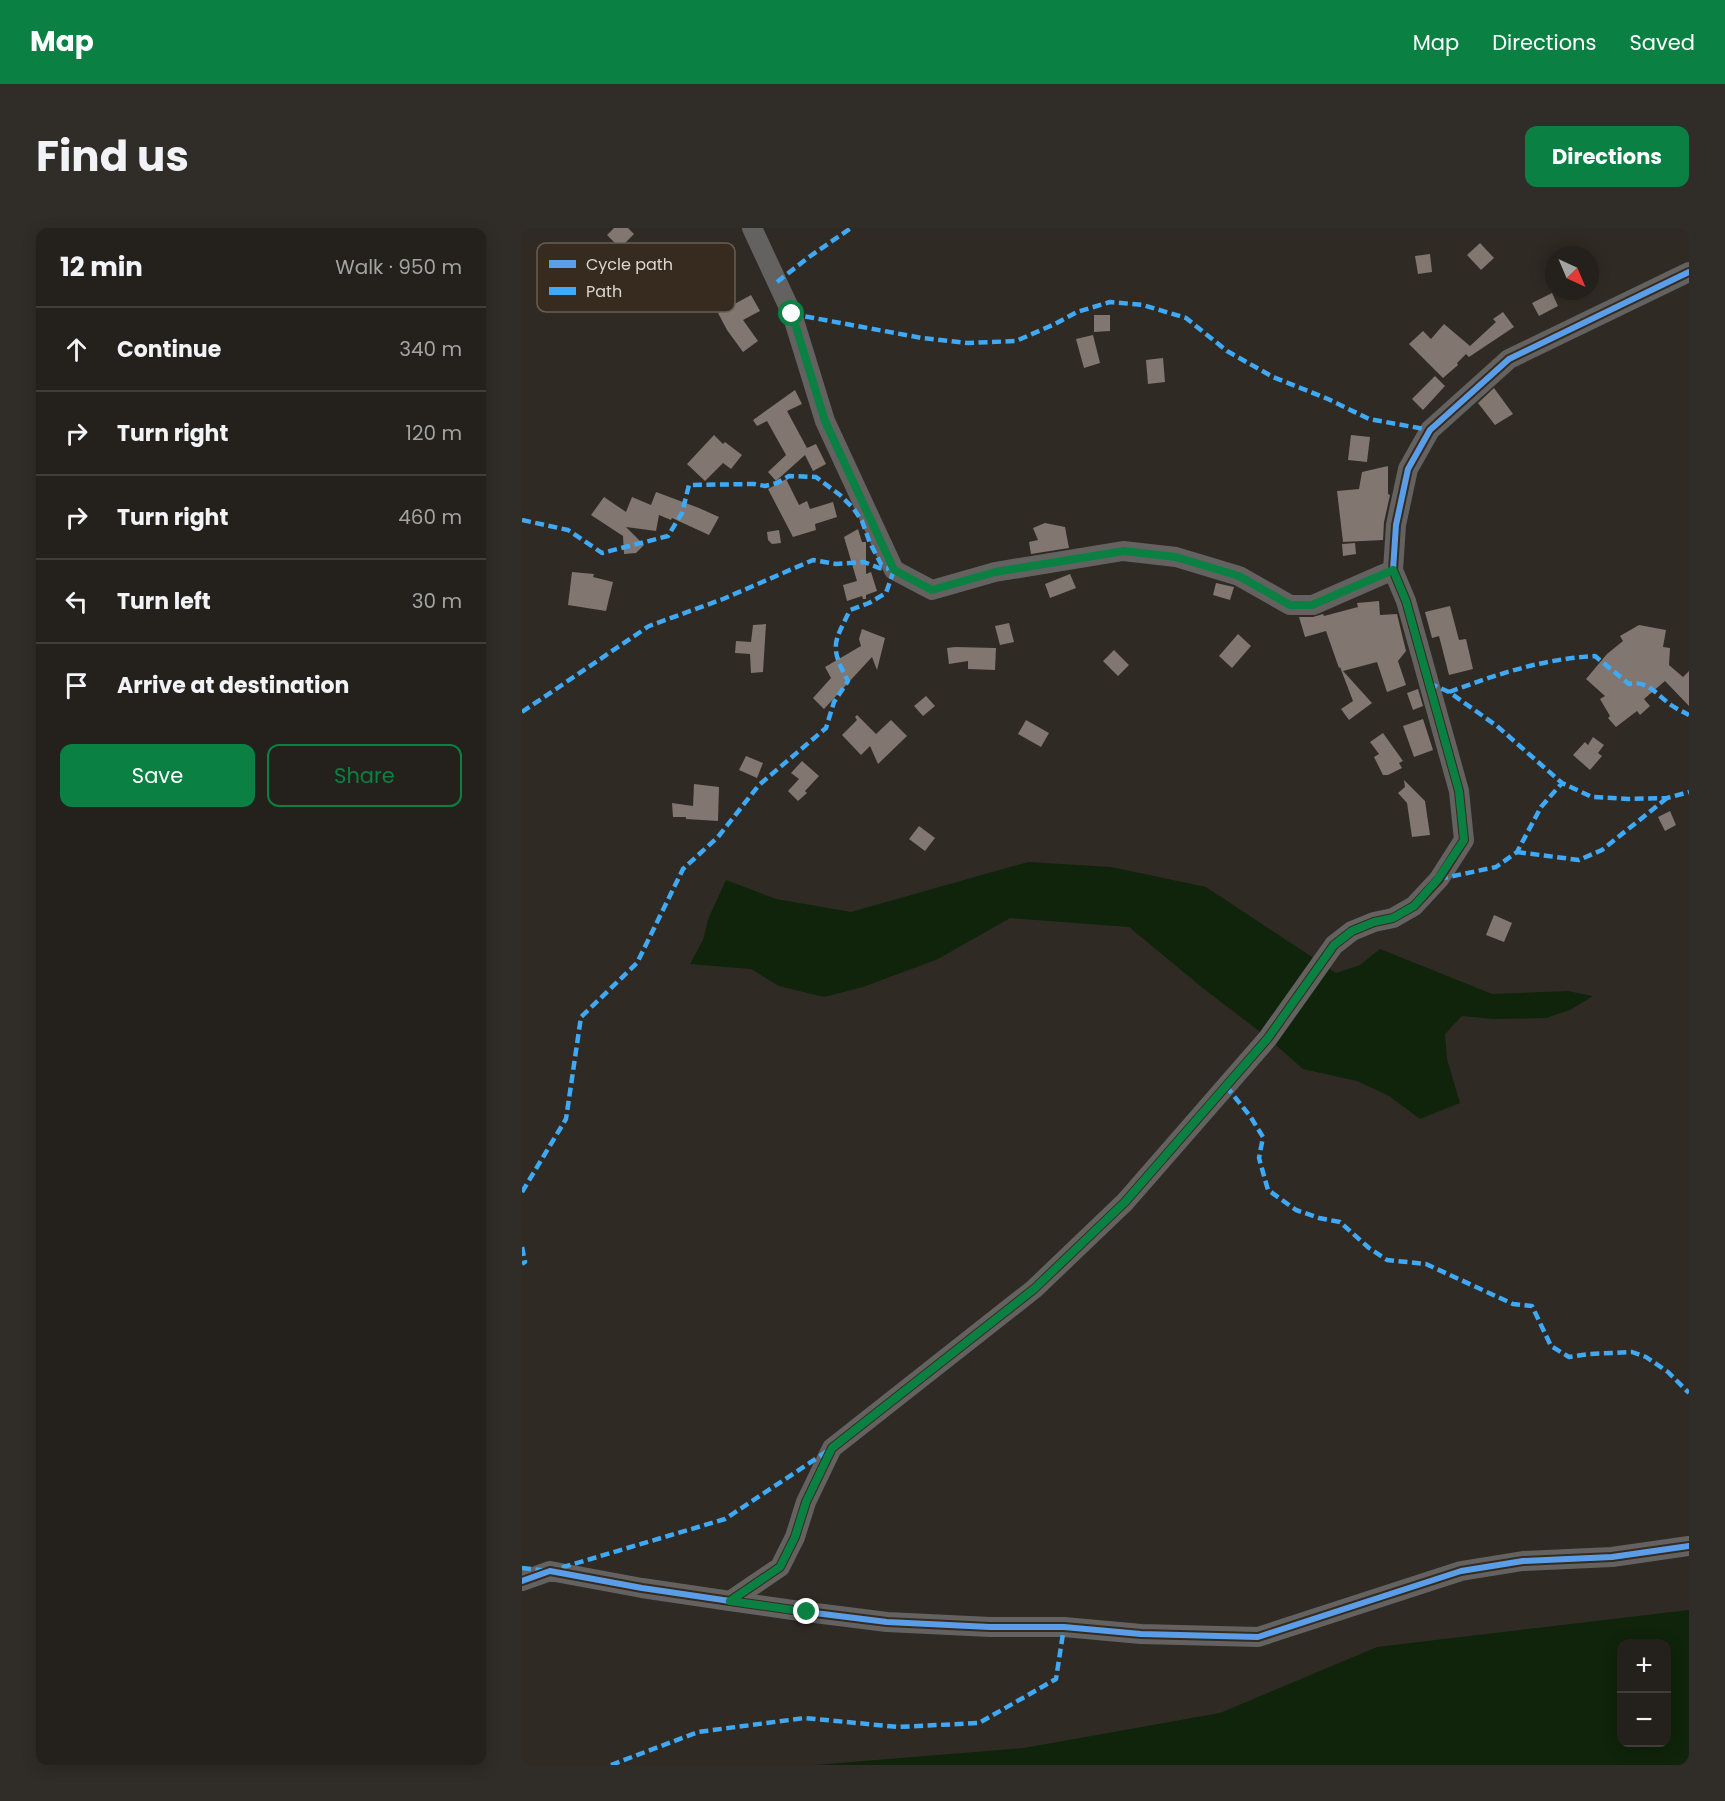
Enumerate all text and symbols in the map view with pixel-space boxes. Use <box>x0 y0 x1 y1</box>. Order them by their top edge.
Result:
text: Map <box>30 22 94 61</box>
text: Map <box>1413 28 1459 57</box>
text: Directions <box>1492 28 1596 57</box>
text: Saved <box>1629 28 1695 57</box>
button: Directions <box>1525 126 1689 187</box>
text: Find us <box>36 127 189 186</box>
legend <box>537 243 735 312</box>
north arrow <box>1545 246 1599 300</box>
text: 12 min <box>60 249 143 285</box>
text: Walk · 950 m <box>335 253 462 281</box>
text: Cycle path <box>586 253 673 276</box>
text: Path <box>586 280 622 303</box>
route start <box>778 300 804 326</box>
icon: ahead <box>60 333 93 366</box>
text: Continue <box>117 334 221 365</box>
text: 340 m <box>399 335 462 363</box>
icon: right <box>60 417 93 450</box>
text: Turn right <box>117 418 228 449</box>
text: 120 m <box>406 419 462 447</box>
icon: right <box>60 501 93 534</box>
text: Turn right <box>117 502 228 533</box>
text: 460 m <box>398 503 462 531</box>
icon: left <box>60 585 93 618</box>
text: Turn left <box>117 586 211 617</box>
text: 30 m <box>412 587 462 615</box>
icon: arrive <box>60 669 93 702</box>
text: Arrive at destination <box>117 670 349 701</box>
button: Save <box>60 744 255 807</box>
button: Share <box>267 744 462 807</box>
route end <box>793 1598 819 1624</box>
map controls <box>1617 1639 1671 1747</box>
button: + <box>1617 1639 1671 1693</box>
button: − <box>1617 1693 1671 1747</box>

